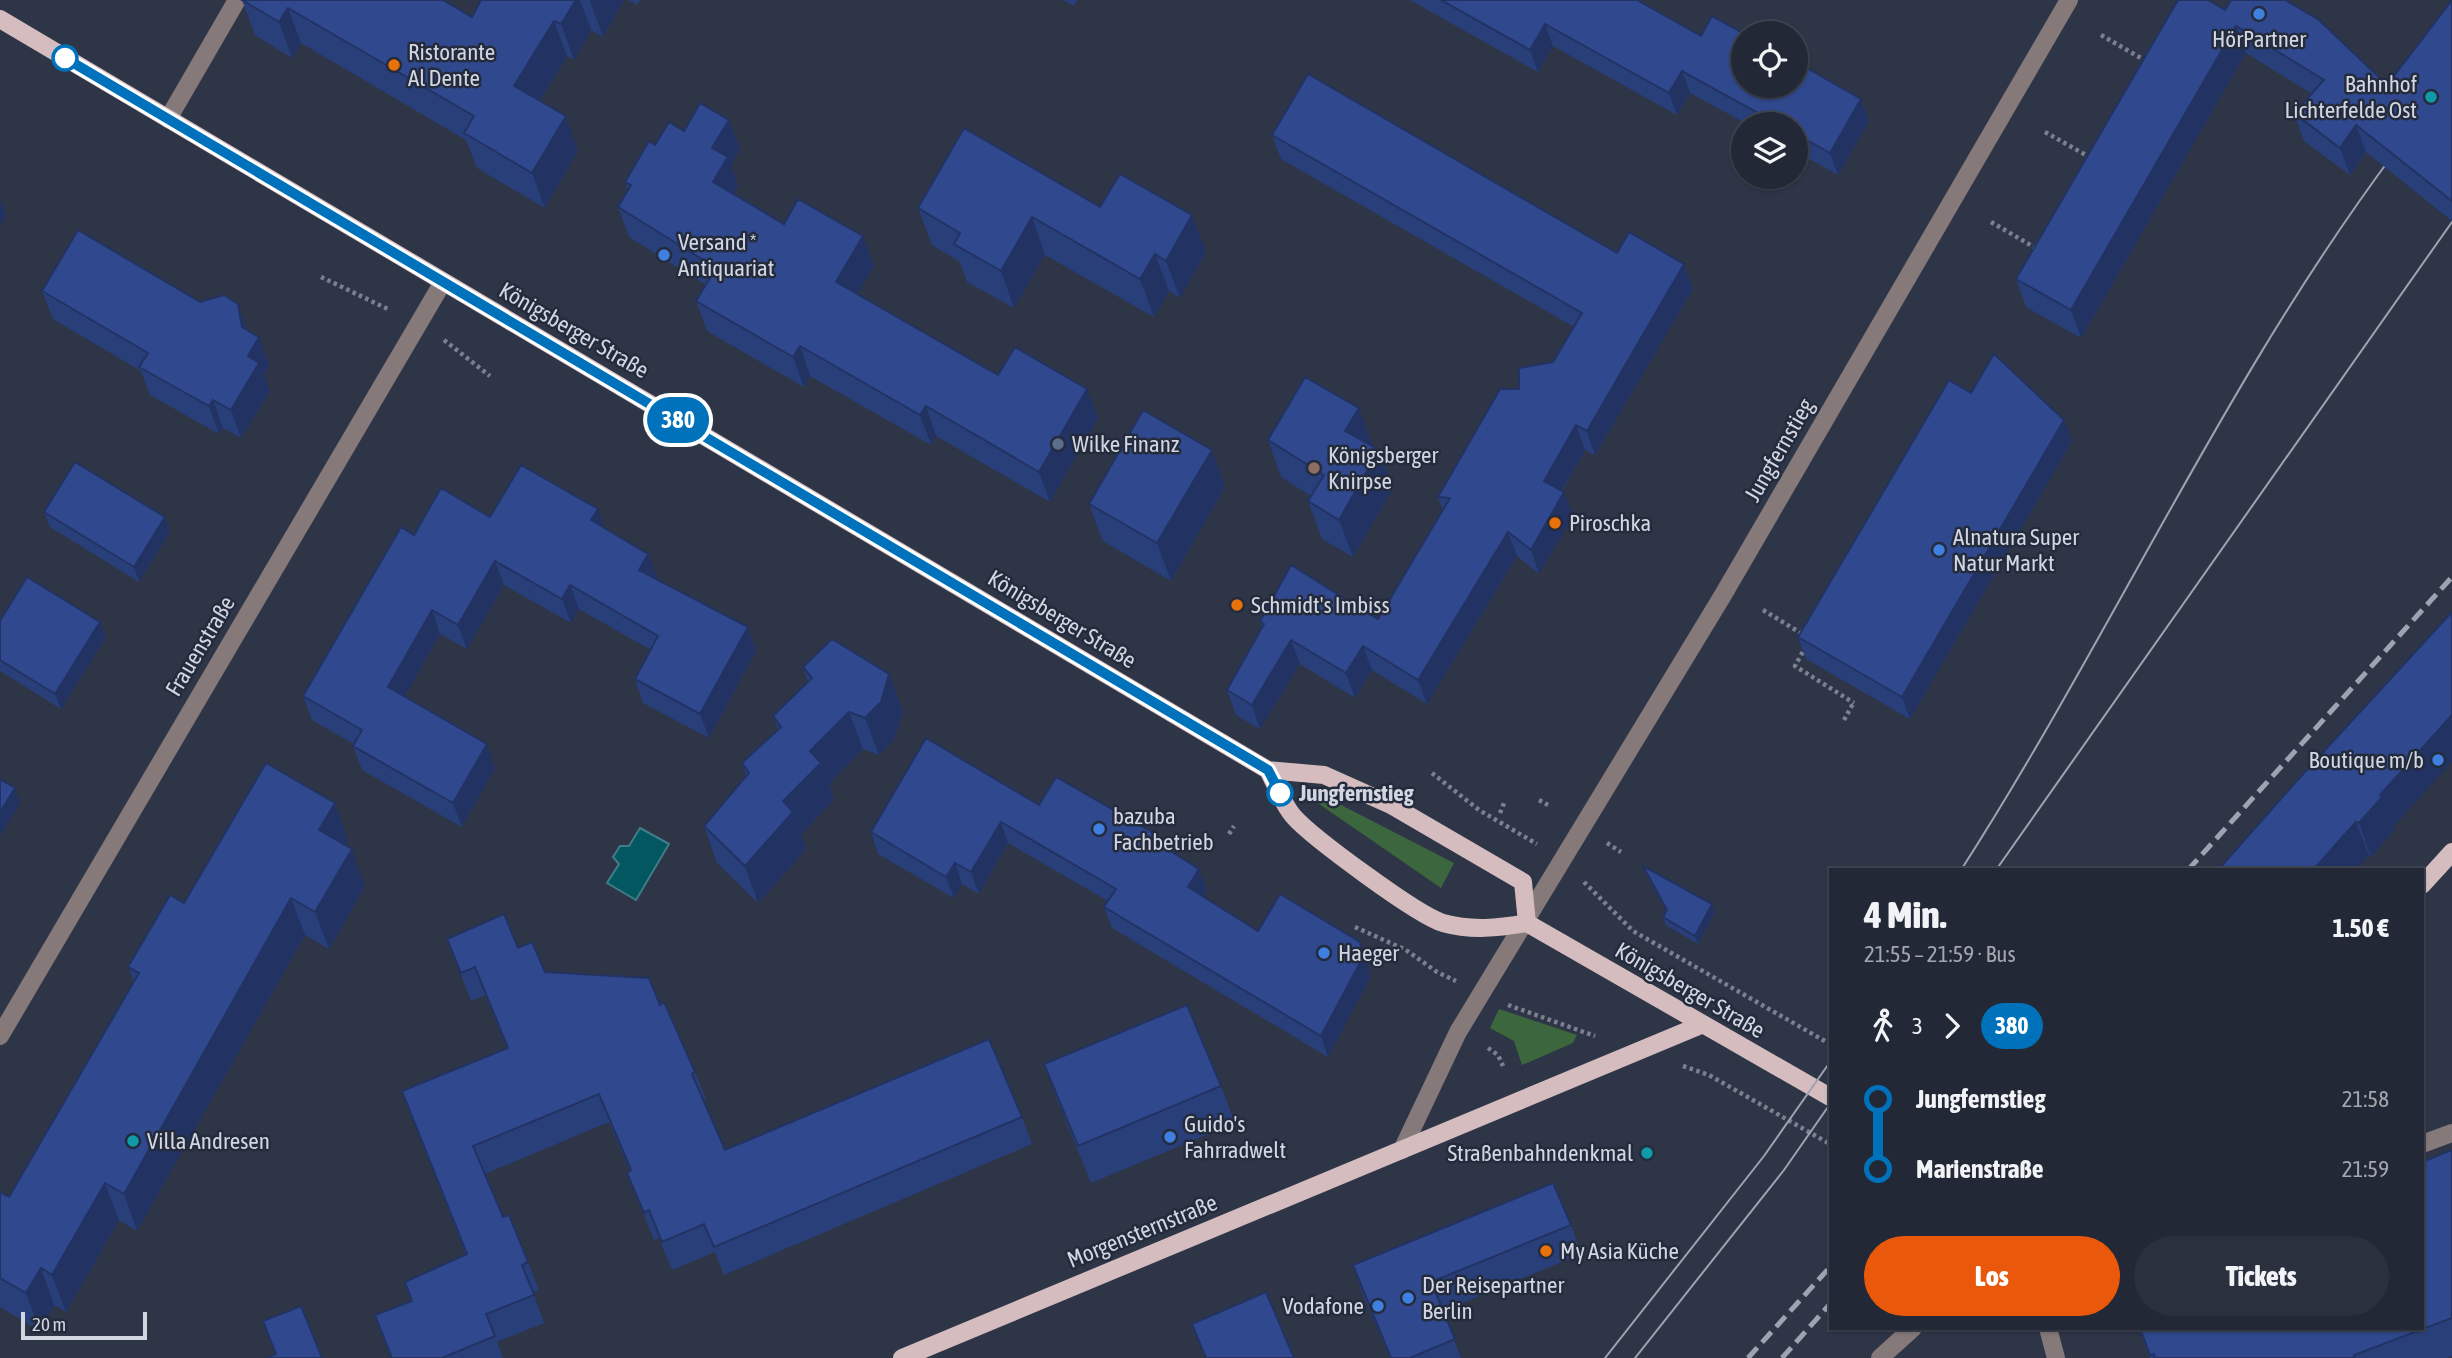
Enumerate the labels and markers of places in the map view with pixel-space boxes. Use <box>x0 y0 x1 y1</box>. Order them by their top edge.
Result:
marker: HörPartner <box>2251 6 2267 22</box>
place label: HörPartner <box>2212 26 2307 52</box>
place label: Ristorante Al Dente <box>408 39 495 91</box>
unlabelled marker <box>52 45 78 71</box>
marker: Ristorante Al Dente <box>386 57 402 73</box>
place label: Bahnhof Lichterfelde Ost <box>2284 71 2417 123</box>
marker: Bahnhof Lichterfelde Ost <box>2423 89 2439 105</box>
place label: Versand * Antiquariat <box>678 229 774 281</box>
marker: Versand * Antiquariat <box>656 247 672 263</box>
place label: Wilke Finanz <box>1072 431 1179 457</box>
marker: Wilke Finanz <box>1050 436 1066 452</box>
place label: Königsberger Knirpse <box>1328 442 1439 494</box>
marker: Königsberger Knirpse <box>1306 460 1322 476</box>
place label: Piroschka <box>1569 510 1651 536</box>
marker: Piroschka <box>1547 515 1563 531</box>
place label: Alnatura Super Natur Markt <box>1953 524 2080 576</box>
marker: Alnatura Super Natur Markt <box>1931 542 1947 558</box>
place label: Schmidt's Imbiss <box>1251 592 1390 618</box>
marker: Schmidt's Imbiss <box>1229 597 1245 613</box>
place label: Boutique m/b <box>2308 747 2424 773</box>
marker: Boutique m/b <box>2430 752 2446 768</box>
marker: Jungfernstieg <box>1267 780 1293 806</box>
place label: Jungfernstieg <box>1298 780 1414 806</box>
place label: bazuba Fachbetrieb <box>1113 803 1214 855</box>
marker: bazuba Fachbetrieb <box>1091 821 1107 837</box>
place label: Haeger <box>1338 940 1400 966</box>
marker: Haeger <box>1316 945 1332 961</box>
place label: Guido's Fahrradwelt <box>1184 1111 1286 1163</box>
place label: Villa Andresen <box>147 1128 270 1154</box>
marker: Guido's Fahrradwelt <box>1162 1129 1178 1145</box>
marker: Villa Andresen <box>125 1133 141 1149</box>
place label: Straßenbahndenkmal <box>1447 1140 1633 1166</box>
marker: Straßenbahndenkmal <box>1639 1145 1655 1161</box>
place label: My Asia Küche <box>1560 1238 1679 1264</box>
marker: My Asia Küche <box>1538 1243 1554 1259</box>
place label: Der Reisepartner Berlin <box>1422 1272 1565 1324</box>
marker: Der Reisepartner Berlin <box>1400 1290 1416 1306</box>
place label: Vodafone <box>1282 1293 1364 1319</box>
marker: Vodafone <box>1370 1298 1386 1314</box>

